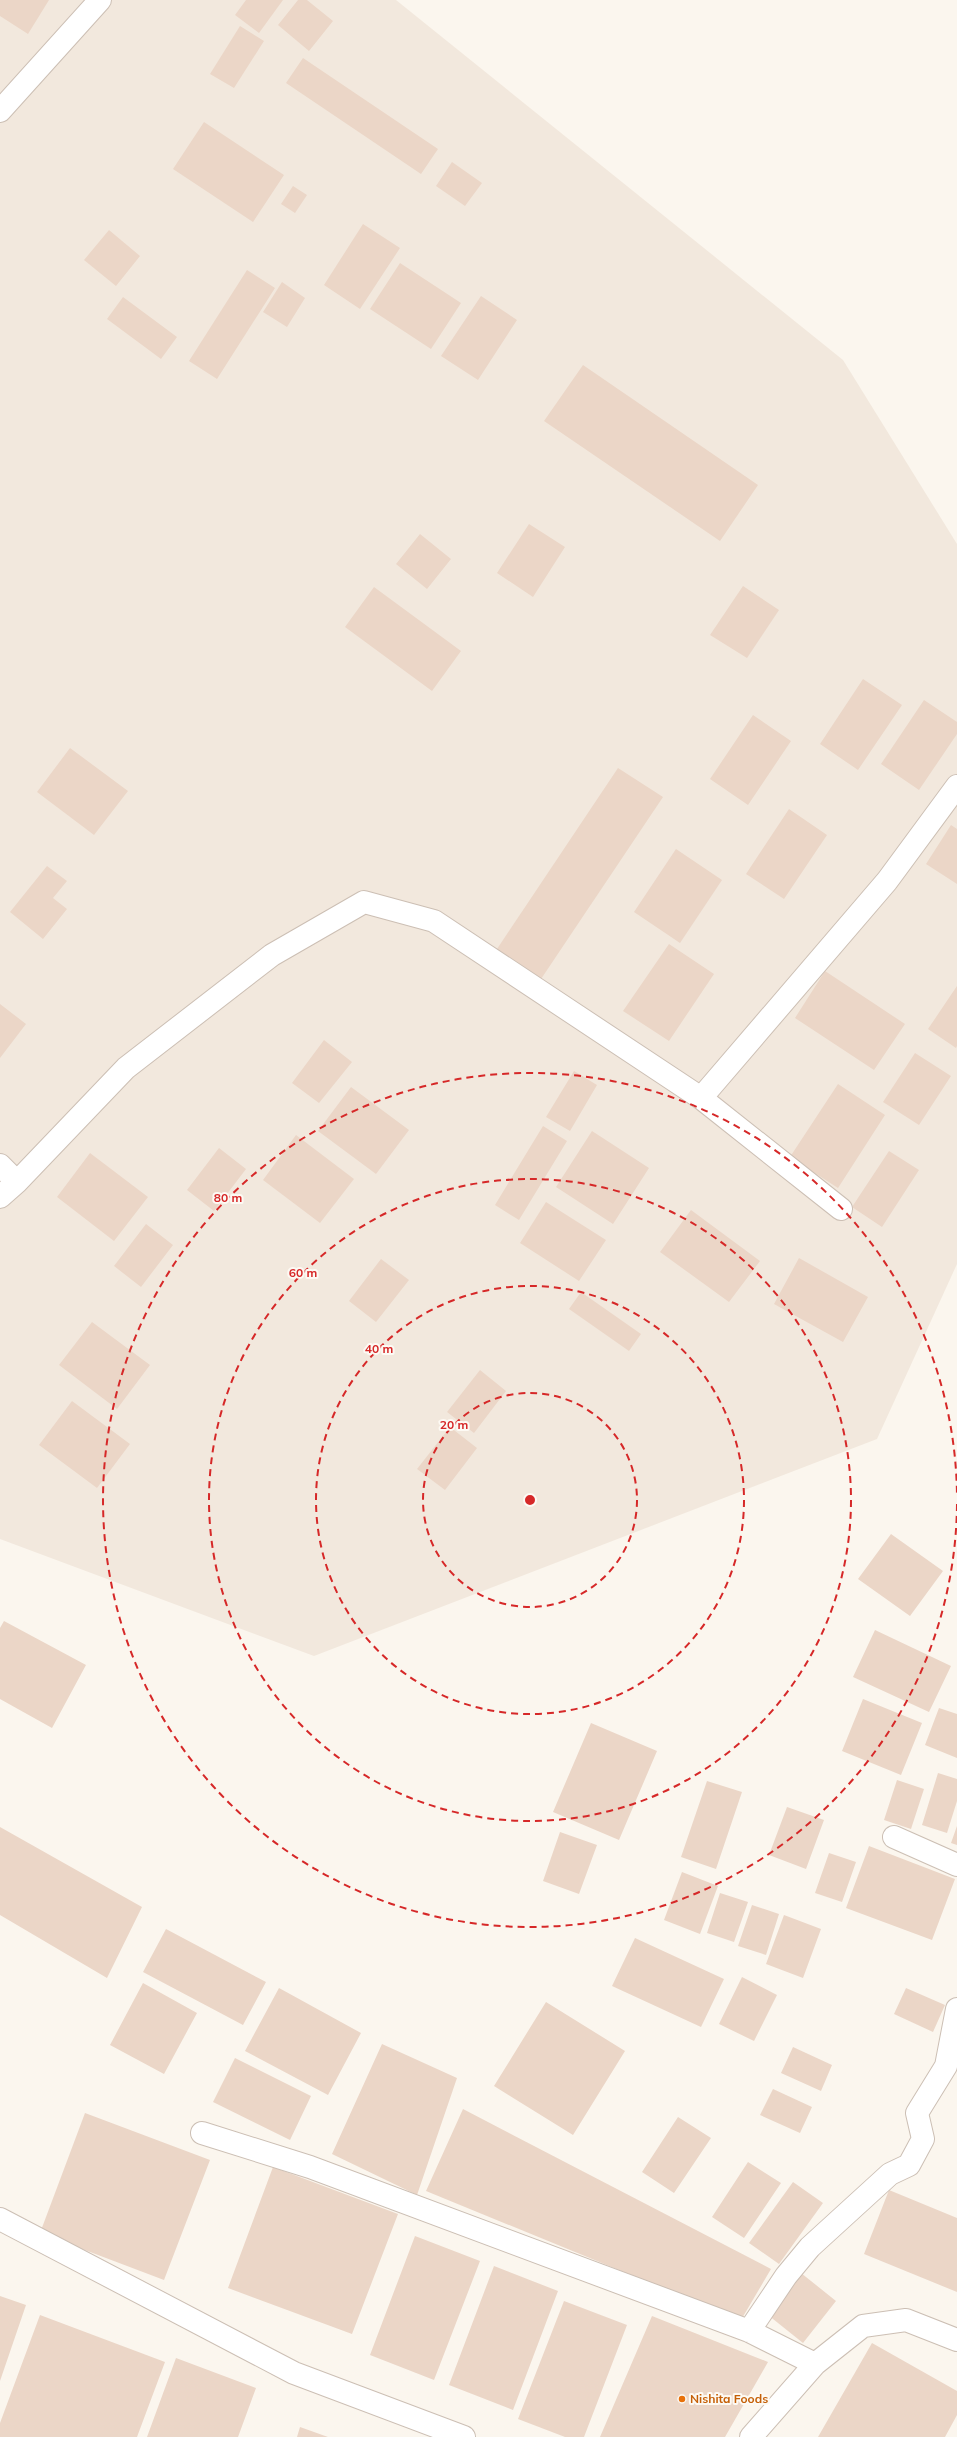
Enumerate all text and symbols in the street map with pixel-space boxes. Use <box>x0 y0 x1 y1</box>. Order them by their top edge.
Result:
text: 80 m <box>214 1190 242 1205</box>
text: 60 m <box>289 1265 317 1280</box>
text: 40 m <box>365 1341 393 1356</box>
text: 20 m <box>440 1417 468 1432</box>
centre of rings <box>523 1493 537 1507</box>
place label: Nishita Foods <box>690 2391 768 2406</box>
marker: Nishita Foods <box>677 2394 687 2404</box>

